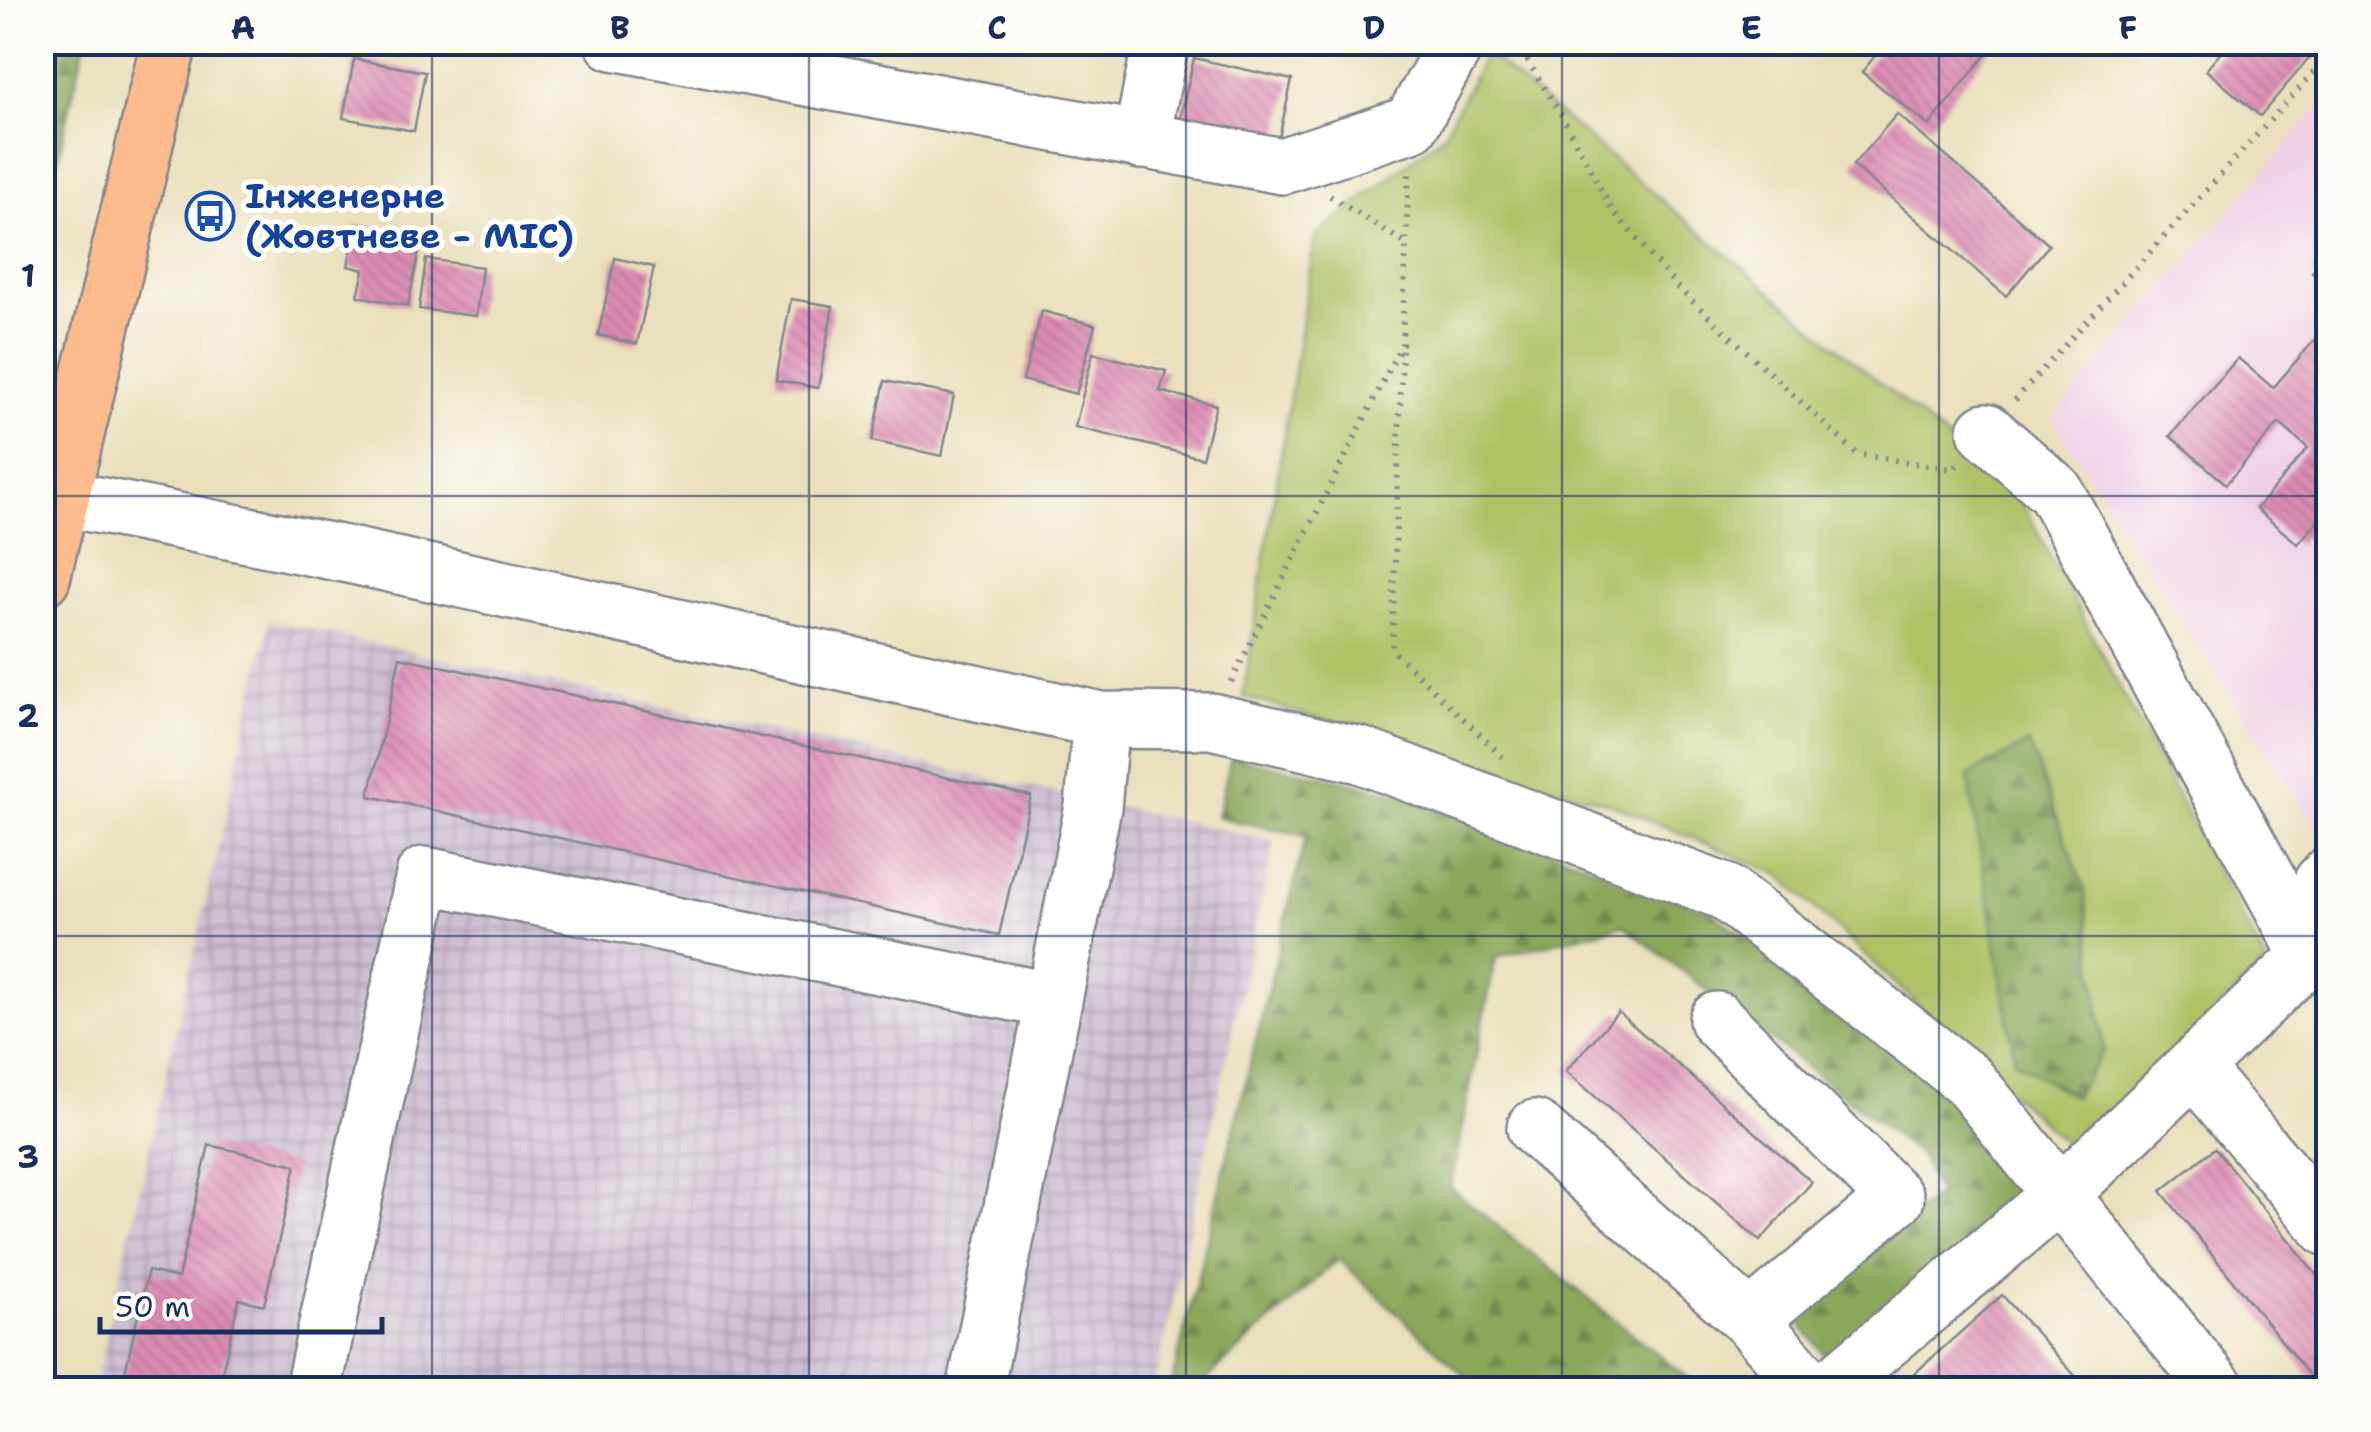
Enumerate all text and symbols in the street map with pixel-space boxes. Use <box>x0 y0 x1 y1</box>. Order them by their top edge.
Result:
text: A <box>231 6 255 49</box>
text: B <box>610 6 630 49</box>
text: C <box>987 6 1007 49</box>
text: D <box>1363 6 1385 49</box>
text: E <box>1740 6 1762 49</box>
text: F <box>2119 6 2137 49</box>
place label: Інженерне (Жовтневе - МІС) <box>245 172 574 259</box>
bus stop icon: Інженерне (Жовтневе - МІС) <box>184 190 236 242</box>
text: 1 <box>21 254 35 297</box>
text: 2 <box>17 694 39 737</box>
text: 3 <box>17 1135 39 1178</box>
scale bar <box>100 1272 382 1334</box>
text: 50 m <box>115 1286 190 1327</box>

